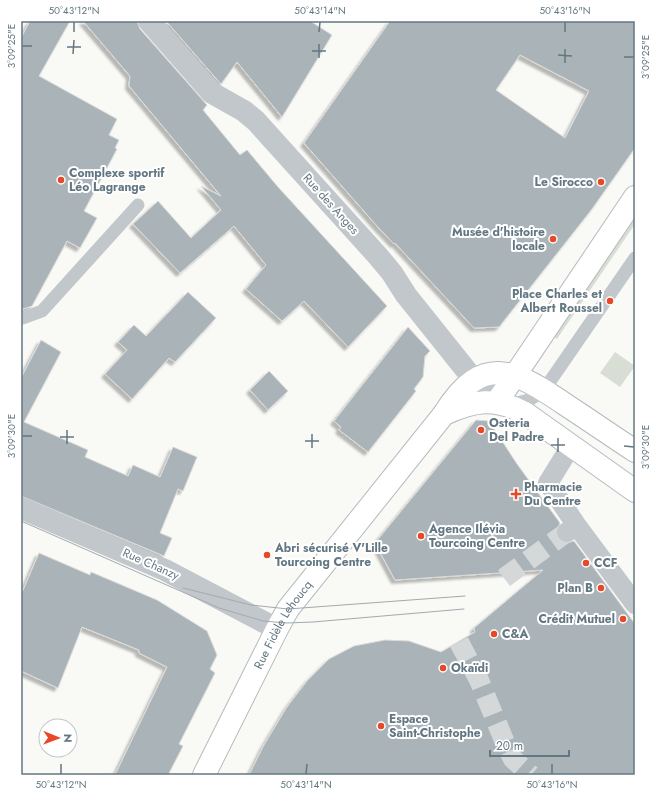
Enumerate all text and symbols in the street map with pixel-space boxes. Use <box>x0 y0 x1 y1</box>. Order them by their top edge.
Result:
text: 50°43'12"N <box>48 3 100 18</box>
text: 50°43'14"N <box>294 3 346 18</box>
text: 50°43'16"N <box>539 3 591 18</box>
text: 3°09'25"E <box>4 24 19 68</box>
text: 3°09'25"E <box>638 35 653 79</box>
place label: Complexe sportif Léo Lagrange <box>69 164 165 196</box>
street label: Rue des Anges <box>299 170 363 239</box>
place label: Le Sirocco <box>535 173 593 191</box>
marker: Complexe sportif Léo Lagrange <box>56 175 66 185</box>
marker: Le Sirocco <box>596 177 606 187</box>
place label: Musée d'histoire locale <box>452 223 545 255</box>
marker: Musée d'histoire locale <box>548 234 558 244</box>
place label: Place Charles et Albert Roussel <box>512 285 602 317</box>
marker: Place Charles et Albert Roussel <box>605 296 615 306</box>
text: 3°09'30"E <box>4 414 19 458</box>
place label: Osteria Del Padre <box>489 414 544 446</box>
marker: Osteria Del Padre <box>476 425 486 435</box>
text: 3°09'30"E <box>638 425 653 469</box>
place label: Pharmacie Du Centre <box>524 478 582 510</box>
marker: Pharmacie Du Centre <box>511 489 521 499</box>
place label: Agence Ilévia Tourcoing Centre <box>428 520 525 552</box>
marker: Agence Ilévia Tourcoing Centre <box>416 531 426 541</box>
place label: Abri sécurisé V'Lille Tourcoing Centre <box>274 539 388 571</box>
street label: Rue Chanzy <box>120 543 183 585</box>
marker: Abri sécurisé V'Lille Tourcoing Centre <box>262 550 272 560</box>
place label: CCF <box>594 554 617 572</box>
marker: CCF <box>581 558 591 568</box>
street label: Rue Fidèle Lehoucq <box>249 577 317 672</box>
place label: Plan B <box>557 579 593 597</box>
marker: Plan B <box>596 583 606 593</box>
place label: Crédit Mutuel <box>538 610 615 628</box>
marker: Crédit Mutuel <box>618 614 628 624</box>
place label: C&A <box>502 625 528 643</box>
marker: C&A <box>489 629 499 639</box>
place label: Okaïdi <box>451 659 488 677</box>
marker: Okaïdi <box>438 663 448 673</box>
place label: Espace Saint-Christophe <box>389 710 481 742</box>
north arrow <box>38 718 78 758</box>
marker: Espace Saint-Christophe <box>376 721 386 731</box>
scale bar <box>490 732 569 758</box>
text: N <box>60 734 76 743</box>
text: 20 m <box>496 737 523 755</box>
text: 50°43'12"N <box>35 777 87 792</box>
text: 50°43'14"N <box>280 777 332 792</box>
text: 50°43'16"N <box>526 777 578 792</box>

